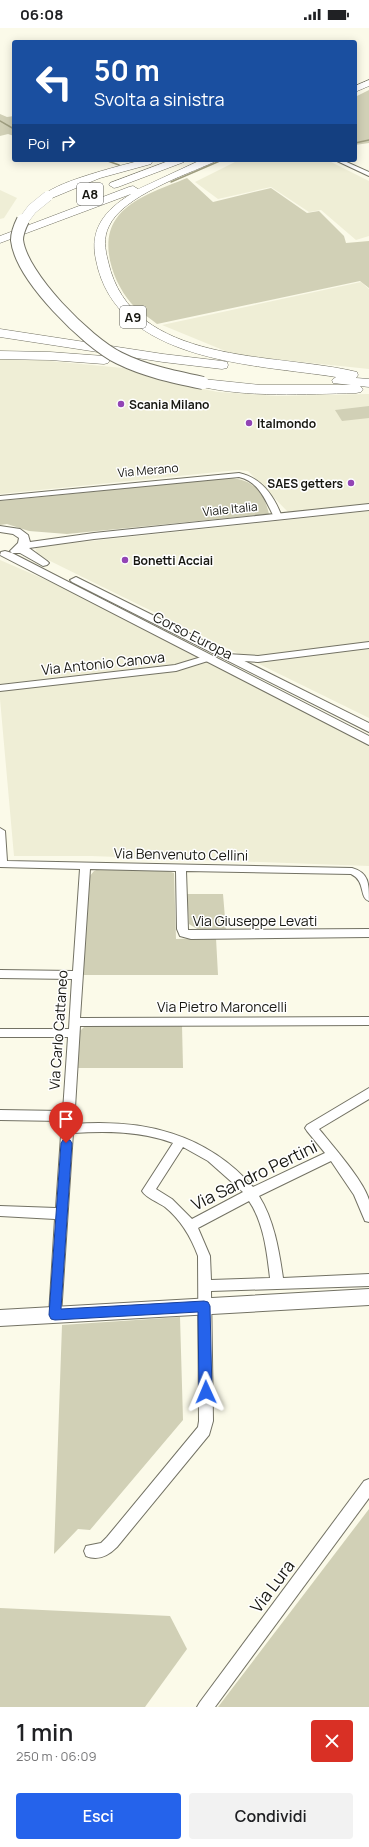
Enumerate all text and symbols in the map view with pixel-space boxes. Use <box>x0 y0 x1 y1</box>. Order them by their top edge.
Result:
text: 06:08 <box>20 4 63 25</box>
text: 50 m <box>94 51 160 89</box>
icon: left <box>28 56 80 108</box>
text: Svolta a sinistra <box>94 87 224 111</box>
icon: right <box>57 132 79 154</box>
text: Poi <box>28 133 49 154</box>
road number: A8 <box>77 183 103 205</box>
road number: A9 <box>120 306 146 328</box>
place label: Scania Milano <box>129 396 210 413</box>
marker: Scania Milano <box>116 399 126 409</box>
place label: Italmondo <box>257 415 316 432</box>
marker: Italmondo <box>244 418 254 428</box>
street label: Via Merano <box>117 459 179 481</box>
place label: SAES getters <box>267 475 343 492</box>
marker: SAES getters <box>346 478 356 488</box>
street label: Viale Italia <box>202 498 258 520</box>
place label: Bonetti Acciai <box>133 552 213 569</box>
marker: Bonetti Acciai <box>120 555 130 565</box>
street label: Corso Europa <box>150 607 236 663</box>
street label: Via Antonio Canova <box>40 647 166 679</box>
street label: Via Benvenuto Cellini <box>114 843 248 865</box>
street label: Via Giuseppe Levati <box>193 911 317 930</box>
street label: Via Carlo Cattaneo <box>44 970 72 1090</box>
street label: Via Pietro Maroncelli <box>157 997 287 1016</box>
pin <box>49 1102 83 1143</box>
icon: arrive <box>55 1108 77 1130</box>
street label: Via Sandro Pertini <box>187 1135 321 1215</box>
position arrow <box>185 1371 227 1413</box>
street label: Via Lura <box>245 1555 299 1617</box>
text: 1 min <box>16 1715 73 1748</box>
button: close <box>311 1720 353 1762</box>
text: 250 m · 06:09 <box>16 1747 97 1765</box>
button: Esci <box>16 1793 181 1839</box>
button: Condividi <box>189 1793 353 1839</box>

